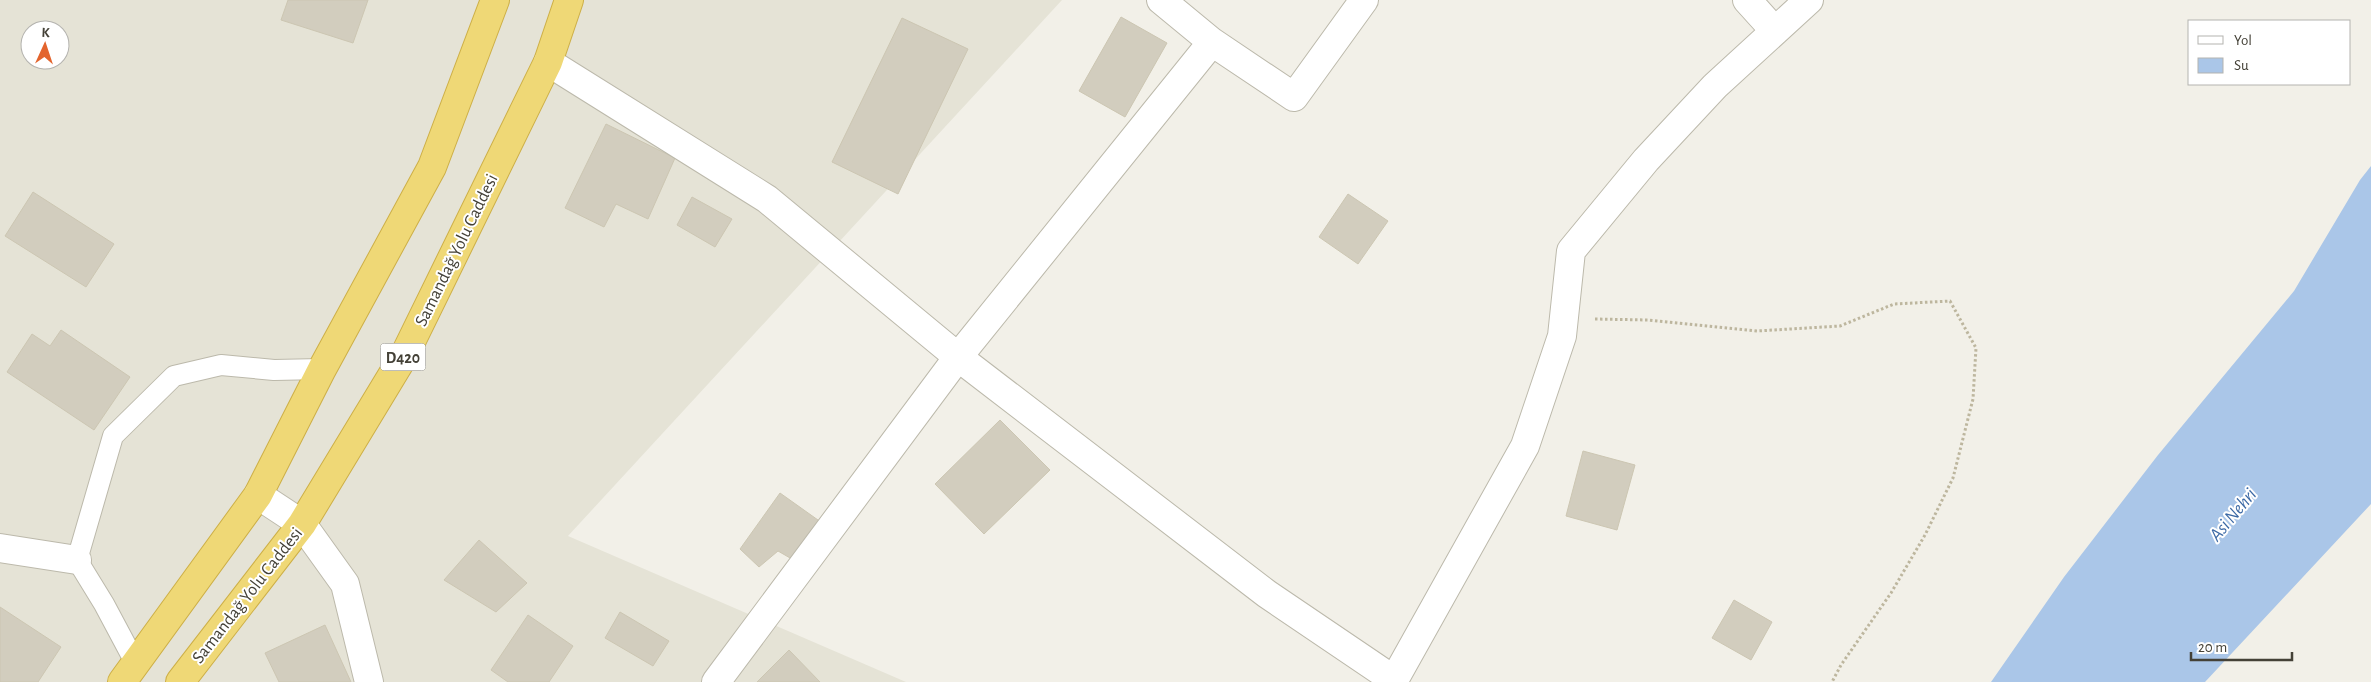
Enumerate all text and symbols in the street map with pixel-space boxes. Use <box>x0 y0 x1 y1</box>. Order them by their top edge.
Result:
north arrow <box>20 20 70 70</box>
legend <box>2188 20 2351 85</box>
text: K <box>41 26 51 40</box>
text: Yol <box>2234 33 2252 48</box>
text: Su <box>2234 58 2249 73</box>
street label: Samandağ Yolu Caddesi <box>412 171 502 329</box>
road number: D420 <box>380 344 426 371</box>
water label: Asi Nehri <box>2205 485 2260 546</box>
street label: Samandağ Yolu Caddesi <box>189 524 306 667</box>
scale bar <box>2191 630 2292 662</box>
text: 20 m <box>2198 640 2227 655</box>

